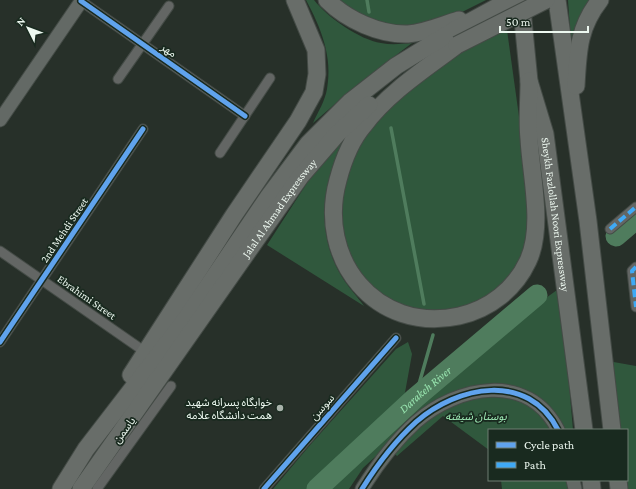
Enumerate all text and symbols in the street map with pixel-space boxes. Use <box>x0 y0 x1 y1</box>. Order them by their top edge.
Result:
north arrow <box>8 8 48 48</box>
scale bar <box>500 8 588 34</box>
text: N <box>14 14 28 28</box>
text: 50 m <box>506 15 531 29</box>
street label: مهر <box>158 40 179 60</box>
street label: Sheykh Fazlollah Noori Expressway <box>540 137 572 293</box>
street label: Jalal Al Ahmad Expressway <box>239 156 320 261</box>
street label: 2nd Mehdi Street <box>38 195 90 265</box>
street label: Ebrahimi Street <box>55 272 119 322</box>
water label: Darakeh River <box>396 363 455 416</box>
street label: سوسن <box>307 391 338 423</box>
place label: خوابگاه پسرانه شهید همت دانشگاه علامه <box>186 396 273 421</box>
marker: خوابگاه پسرانه شهید همت دانشگاه علامه <box>275 403 285 413</box>
park label: بوستان شیفته <box>445 410 508 423</box>
street label: یاسمن <box>110 415 138 446</box>
legend <box>488 429 628 481</box>
text: Cycle path <box>524 438 575 452</box>
text: Path <box>524 458 546 472</box>

